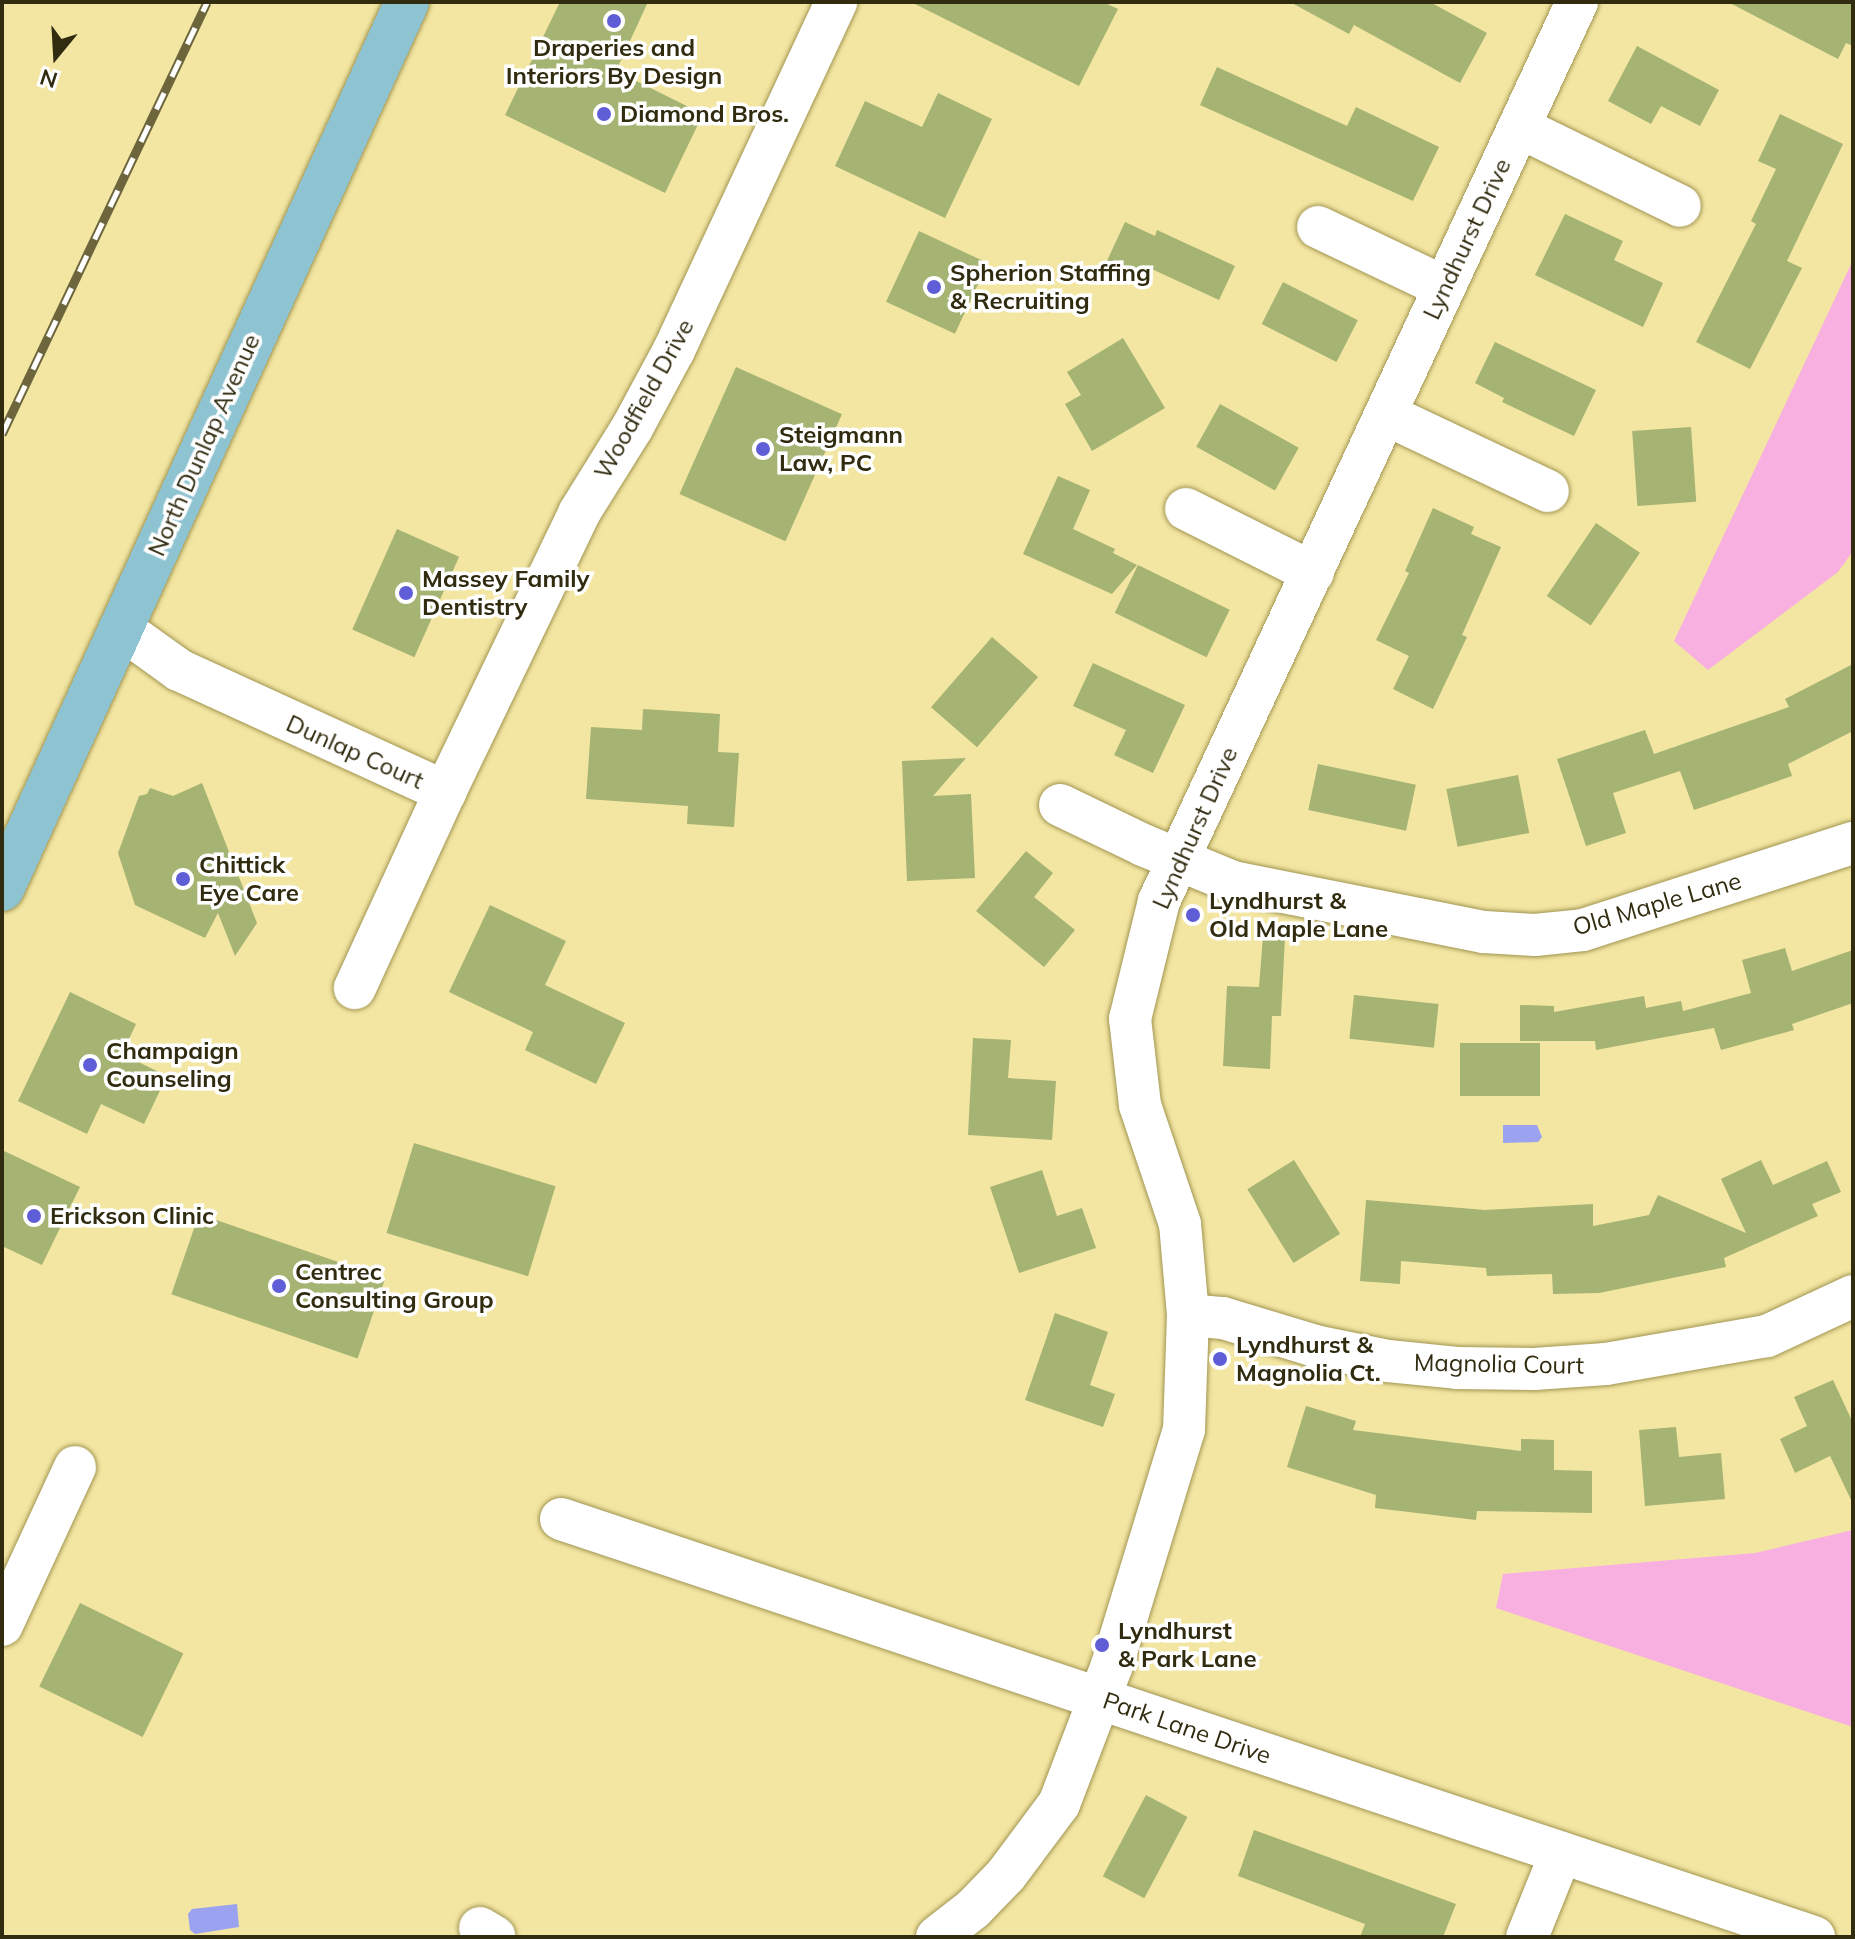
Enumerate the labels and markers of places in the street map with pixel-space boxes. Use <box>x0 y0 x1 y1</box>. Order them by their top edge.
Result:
marker: Draperies and Interiors By Design <box>605 12 623 30</box>
place label: Draperies and Interiors By Design <box>506 34 722 90</box>
place label: Diamond Bros. <box>620 100 789 128</box>
marker: Diamond Bros. <box>595 105 613 123</box>
place label: Spherion Staffing & Recruiting <box>950 259 1151 315</box>
marker: Spherion Staffing & Recruiting <box>925 278 943 296</box>
place label: Steigmann Law, PC <box>779 421 903 477</box>
marker: Steigmann Law, PC <box>754 440 772 458</box>
place label: Massey Family Dentistry <box>422 565 590 621</box>
marker: Massey Family Dentistry <box>397 584 415 602</box>
place label: Chittick Eye Care <box>199 851 299 907</box>
marker: Chittick Eye Care <box>174 870 192 888</box>
place label: Lyndhurst & Old Maple Lane <box>1209 887 1388 943</box>
marker: Lyndhurst & Old Maple Lane <box>1184 906 1202 924</box>
place label: Champaign Counseling <box>106 1037 239 1093</box>
marker: Champaign Counseling <box>81 1056 99 1074</box>
place label: Erickson Clinic <box>50 1202 214 1230</box>
marker: Erickson Clinic <box>25 1207 43 1225</box>
place label: Centrec Consulting Group <box>295 1258 494 1314</box>
marker: Centrec Consulting Group <box>270 1277 288 1295</box>
place label: Lyndhurst & Magnolia Ct. <box>1236 1331 1381 1387</box>
marker: Lyndhurst & Magnolia Ct. <box>1211 1350 1229 1368</box>
place label: Lyndhurst & Park Lane <box>1118 1617 1257 1673</box>
marker: Lyndhurst & Park Lane <box>1093 1636 1111 1654</box>

